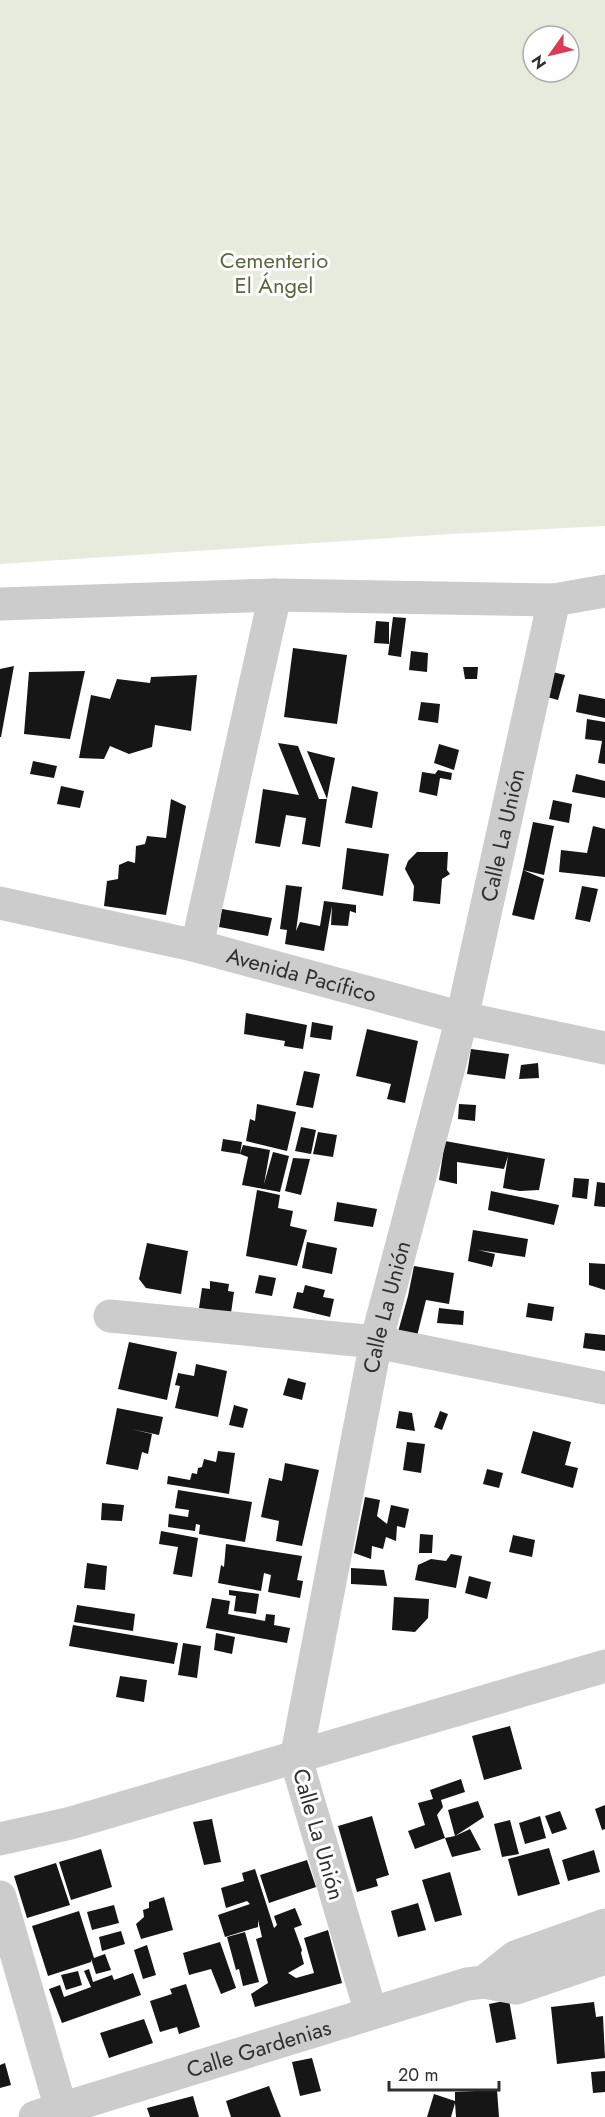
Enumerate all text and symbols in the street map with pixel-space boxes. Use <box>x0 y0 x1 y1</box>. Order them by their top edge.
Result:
north arrow <box>521 24 581 84</box>
text: N <box>526 50 552 74</box>
park label: Cementerio El Ángel <box>220 244 328 301</box>
street label: Calle La Unión <box>472 765 532 905</box>
street label: Avenida Pacífico <box>223 939 380 1010</box>
street label: Calle La Unión <box>354 1237 418 1376</box>
street label: Calle La Unión <box>285 1765 353 1903</box>
street label: Calle Gardenias <box>182 2011 335 2085</box>
scale bar <box>389 2054 498 2092</box>
text: 20 m <box>398 2062 438 2088</box>

